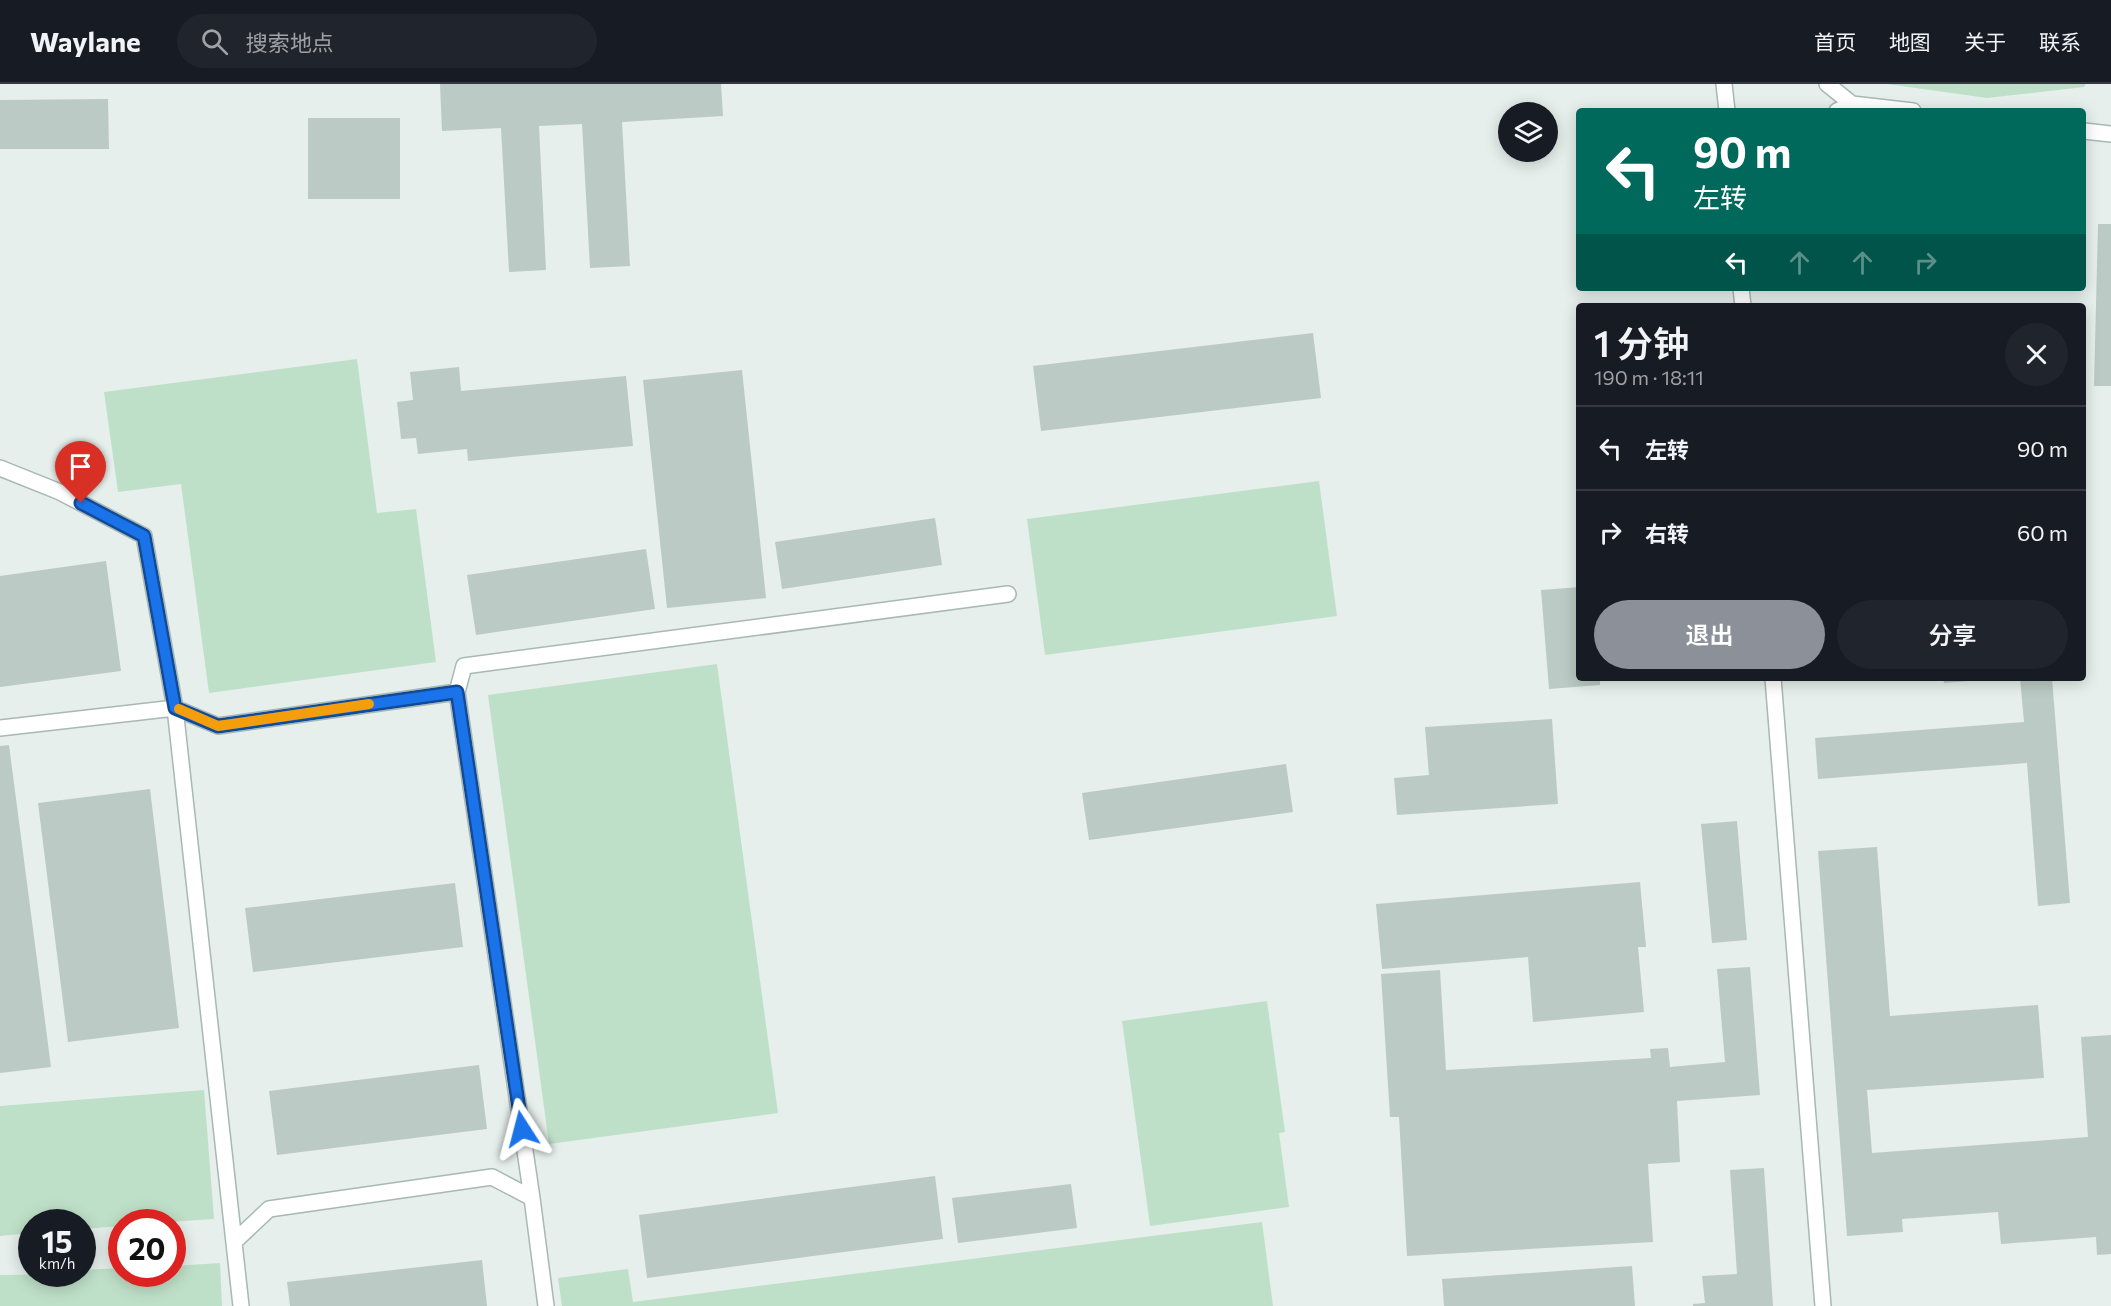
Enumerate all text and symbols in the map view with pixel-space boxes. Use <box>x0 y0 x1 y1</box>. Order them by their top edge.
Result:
search box <box>177 14 597 68</box>
text: Waylane <box>30 24 141 58</box>
icon: search <box>198 25 231 58</box>
text: 搜索地点 <box>246 29 334 56</box>
text: 首页 <box>1814 29 1856 54</box>
text: 地图 <box>1889 29 1931 54</box>
text: 关于 <box>1964 29 2006 54</box>
text: 联系 <box>2039 29 2081 54</box>
map controls <box>1498 102 1558 162</box>
button: layers <box>1498 102 1558 162</box>
text: 90 m <box>1693 125 1792 177</box>
icon: left <box>1594 132 1672 210</box>
text: 左转 <box>1693 181 1747 214</box>
icon: left <box>1720 246 1753 279</box>
icon: ahead <box>1783 246 1816 279</box>
icon: ahead <box>1846 246 1879 279</box>
icon: right <box>1909 246 1942 279</box>
text: 1 分钟 <box>1594 320 1689 364</box>
button: close <box>2005 323 2068 386</box>
text: 190 m · 18:11 <box>1594 365 1704 389</box>
icon: left <box>1594 432 1627 465</box>
text: 90 m <box>2017 435 2068 462</box>
text: 左转 <box>1645 436 1689 463</box>
pin <box>55 441 106 503</box>
icon: arrive <box>64 450 97 483</box>
icon: right <box>1594 516 1627 549</box>
text: 60 m <box>2017 519 2068 546</box>
text: 右转 <box>1645 520 1689 547</box>
button: 退出 <box>1594 600 1825 669</box>
button: 分享 <box>1837 600 2068 669</box>
position arrow <box>490 1097 554 1161</box>
speed limit sign: 20 <box>108 1209 186 1287</box>
text: 15 <box>41 1222 73 1259</box>
text: km/h <box>39 1254 75 1272</box>

